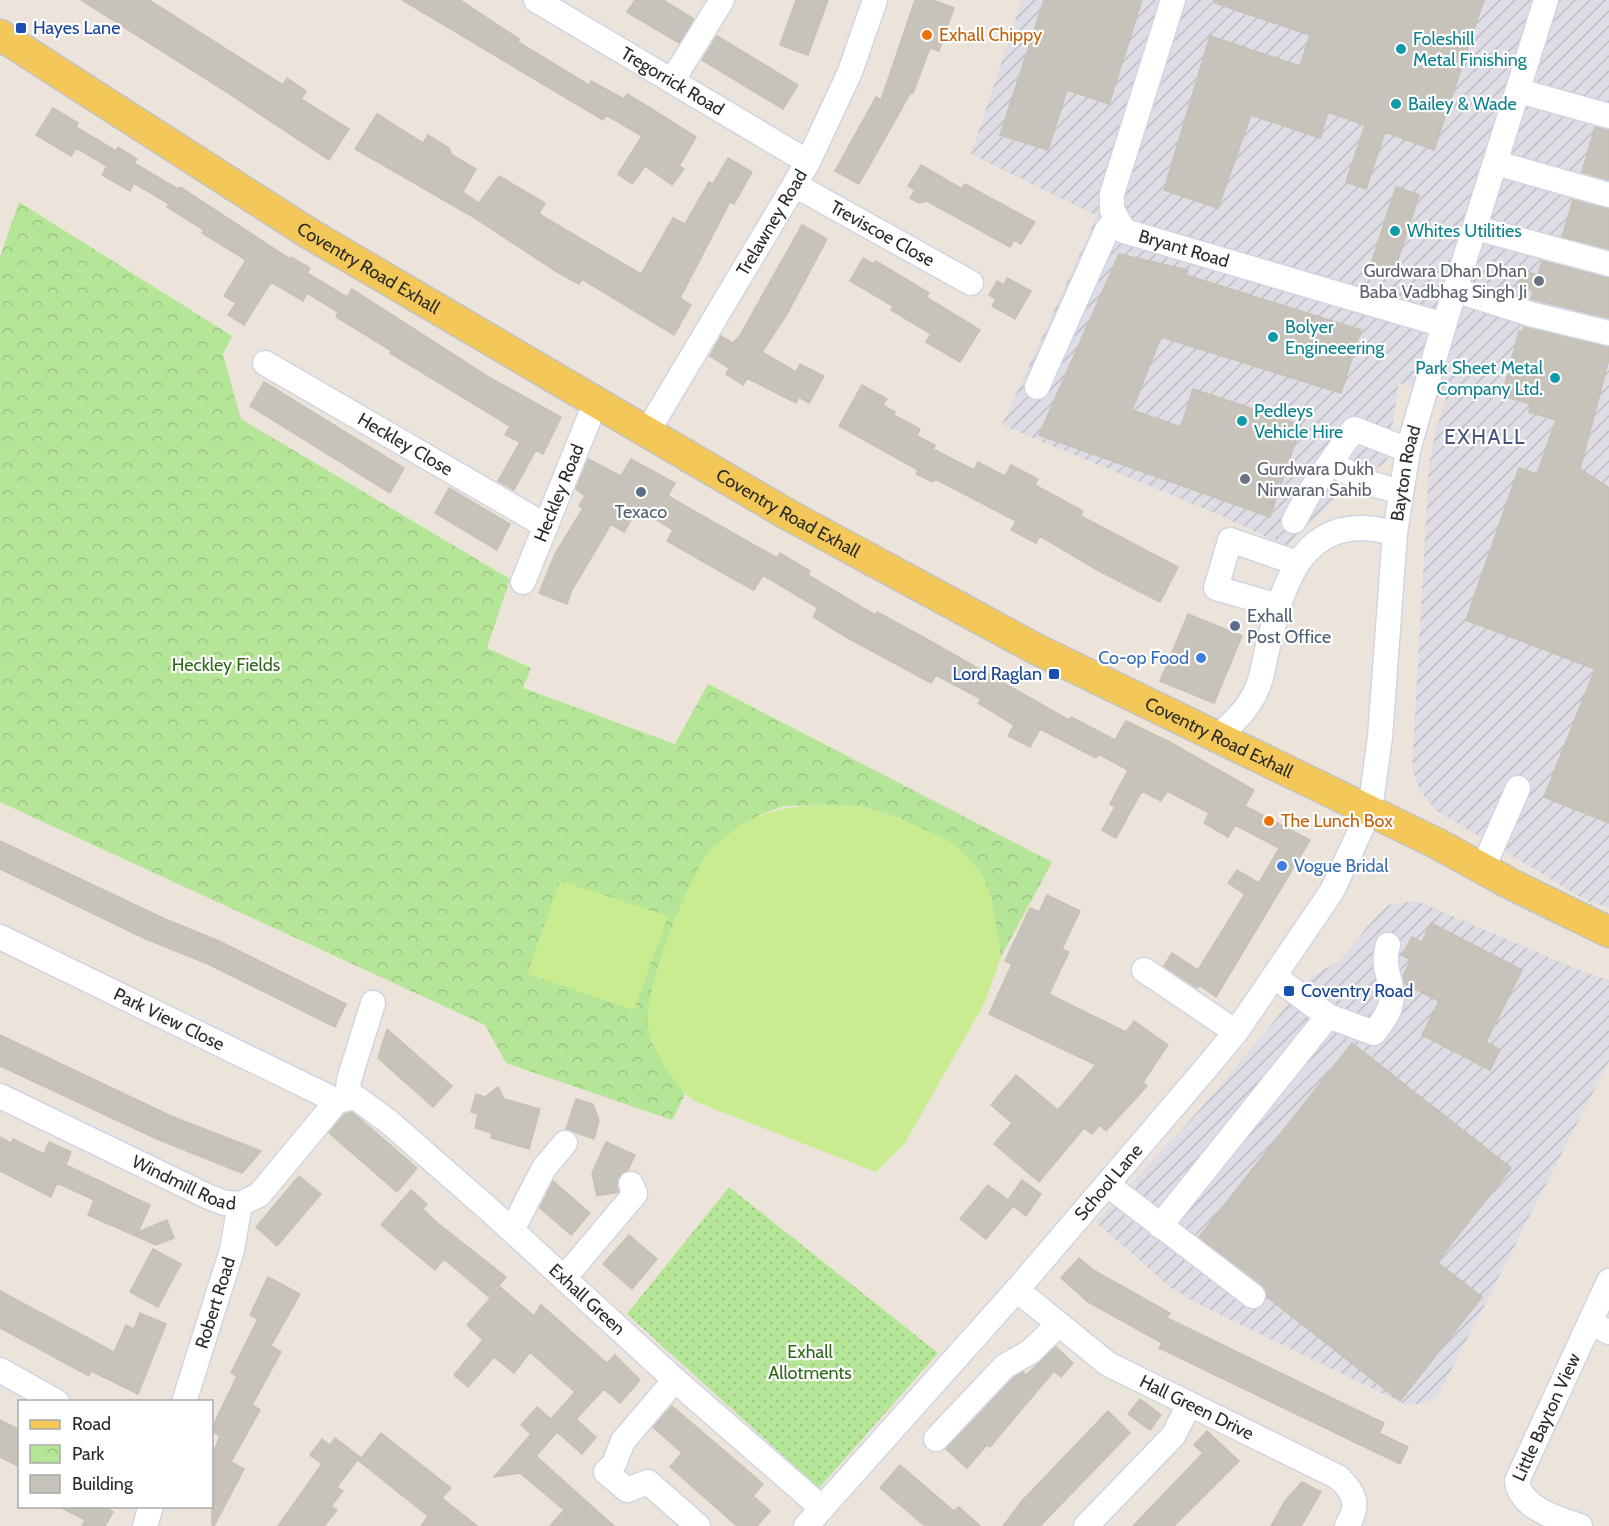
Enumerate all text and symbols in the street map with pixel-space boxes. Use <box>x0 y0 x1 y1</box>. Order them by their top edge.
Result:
place label: Hayes Lane <box>33 17 120 39</box>
marker: Hayes Lane <box>14 21 28 35</box>
place label: Exhall Chippy <box>939 24 1042 46</box>
marker: Exhall Chippy <box>920 28 934 42</box>
place label: Foleshill Metal Finishing <box>1413 28 1528 71</box>
street label: Tregorrick Road <box>617 42 728 121</box>
marker: Foleshill Metal Finishing <box>1394 42 1408 56</box>
place label: Bailey & Wade <box>1408 93 1517 115</box>
marker: Bailey & Wade <box>1389 97 1403 111</box>
street label: Trelawney Road <box>732 166 812 280</box>
street label: Treviscoe Close <box>826 196 938 271</box>
street label: Coventry Road Exhall <box>293 218 444 319</box>
place label: Whites Utilities <box>1407 220 1522 242</box>
marker: Whites Utilities <box>1388 224 1402 238</box>
street label: Bryant Road <box>1136 225 1232 272</box>
place label: Gurdwara Dhan Dhan Baba Vadbhag Singh Ji <box>1359 260 1527 303</box>
marker: Gurdwara Dhan Dhan Baba Vadbhag Singh Ji <box>1532 274 1546 288</box>
place label: Bolyer Engineeering <box>1285 316 1385 359</box>
marker: Bolyer Engineeering <box>1266 330 1280 344</box>
place label: Park Sheet Metal Company Ltd. <box>1415 357 1544 400</box>
marker: Park Sheet Metal Company Ltd. <box>1548 371 1562 385</box>
place label: Pedleys Vehicle Hire <box>1254 400 1343 443</box>
street label: Heckley Close <box>354 408 457 480</box>
marker: Pedleys Vehicle Hire <box>1235 414 1249 428</box>
street label: Bayton Road <box>1386 423 1426 523</box>
district label: EXHALL <box>1444 424 1526 449</box>
street label: Heckley Road <box>529 441 589 545</box>
place label: Gurdwara Dukh Nirwaran Sahib <box>1257 458 1374 501</box>
street label: Coventry Road Exhall <box>712 464 865 563</box>
marker: Gurdwara Dukh Nirwaran Sahib <box>1238 472 1252 486</box>
marker: Texaco <box>634 485 648 499</box>
place label: Texaco <box>615 501 667 523</box>
place label: Exhall Post Office <box>1247 605 1331 648</box>
marker: Exhall Post Office <box>1228 619 1242 633</box>
place label: Co-op Food <box>1098 647 1189 669</box>
marker: Co-op Food <box>1194 651 1208 665</box>
park label: Heckley Fields <box>172 654 280 676</box>
place label: Lord Raglan <box>952 663 1042 685</box>
marker: Lord Raglan <box>1047 667 1061 681</box>
street label: Coventry Road Exhall <box>1141 692 1297 783</box>
place label: The Lunch Box <box>1281 810 1393 832</box>
marker: The Lunch Box <box>1262 814 1276 828</box>
place label: Vogue Bridal <box>1294 855 1389 877</box>
marker: Vogue Bridal <box>1275 859 1289 873</box>
place label: Coventry Road <box>1301 980 1413 1002</box>
street label: Park View Close <box>110 983 228 1055</box>
marker: Coventry Road <box>1282 984 1296 998</box>
street label: School Lane <box>1070 1140 1147 1225</box>
street label: Windmill Road <box>128 1150 237 1215</box>
street label: Robert Road <box>191 1254 240 1351</box>
street label: Exhall Green <box>544 1259 630 1340</box>
park label: Exhall Allotments <box>768 1341 852 1384</box>
street label: Little Bayton View <box>1507 1350 1585 1485</box>
street label: Hall Green Drive <box>1136 1370 1257 1445</box>
legend <box>18 1400 213 1508</box>
text: Road <box>72 1413 111 1435</box>
text: Park <box>72 1443 105 1465</box>
text: Building <box>72 1473 134 1495</box>

